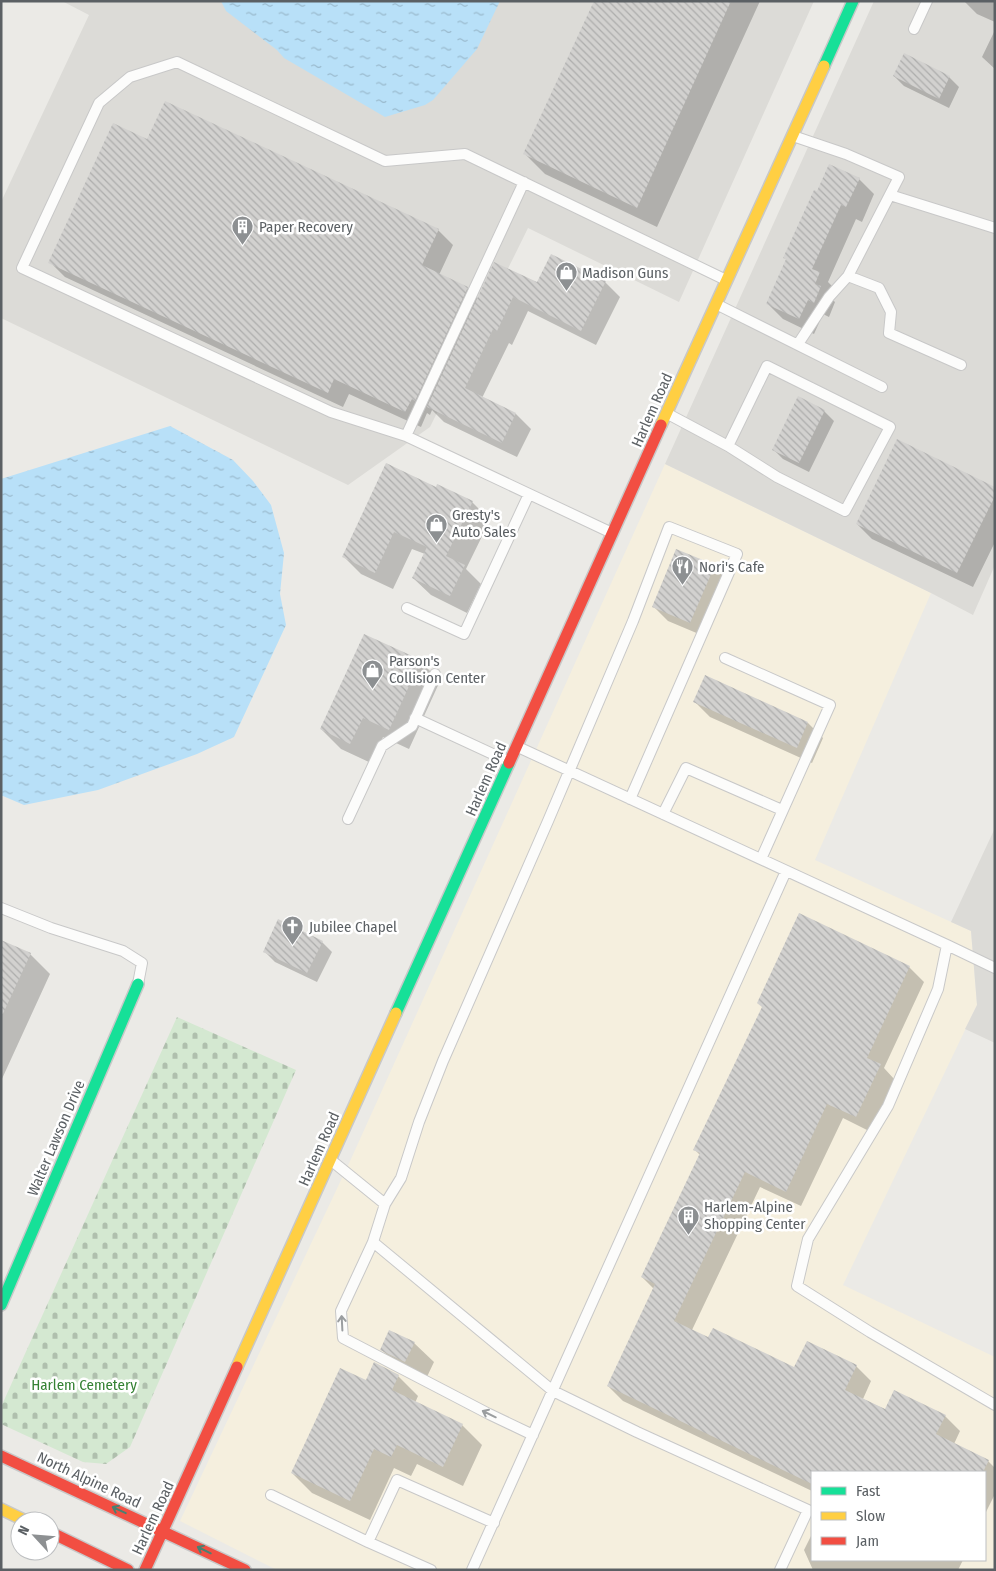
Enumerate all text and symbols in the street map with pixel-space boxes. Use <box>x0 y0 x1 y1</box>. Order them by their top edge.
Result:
building icon: Paper Recovery <box>231 215 255 246</box>
place label: Paper Recovery <box>259 218 353 236</box>
shop icon: Madison Guns <box>554 261 578 292</box>
place label: Madison Guns <box>582 264 668 282</box>
street label: Harlem Road <box>628 370 676 450</box>
place label: Gresty's Auto Sales <box>452 506 516 541</box>
shop icon: Gresty's Auto Sales <box>424 512 448 543</box>
restaurant icon: Nori's Cafe <box>671 555 695 586</box>
place label: Nori's Cafe <box>699 558 765 576</box>
place label: Parson's Collision Center <box>389 652 486 687</box>
shop icon: Parson's Collision Center <box>361 658 385 689</box>
street label: Harlem Road <box>462 739 510 819</box>
church icon: Jubilee Chapel <box>281 915 305 946</box>
place label: Jubilee Chapel <box>309 918 397 936</box>
street label: Walter Lawson Drive <box>24 1077 88 1199</box>
street label: Harlem Road <box>295 1109 343 1189</box>
place label: Harlem-Alpine Shopping Center <box>704 1198 806 1233</box>
building icon: Harlem-Alpine Shopping Center <box>676 1204 700 1235</box>
one-way arrow <box>337 1315 346 1331</box>
park label: Harlem Cemetery <box>31 1376 137 1394</box>
one-way arrow <box>482 1409 497 1418</box>
street label: North Alpine Road <box>34 1448 144 1512</box>
legend <box>811 1471 986 1561</box>
street label: Harlem Road <box>128 1478 178 1558</box>
text: Fast <box>856 1482 880 1500</box>
one-way arrow <box>112 1505 127 1515</box>
text: Slow <box>856 1507 885 1525</box>
north arrow <box>10 1511 60 1561</box>
text: N <box>14 1523 33 1538</box>
text: Jam <box>856 1532 879 1550</box>
one-way arrow <box>197 1545 212 1554</box>

